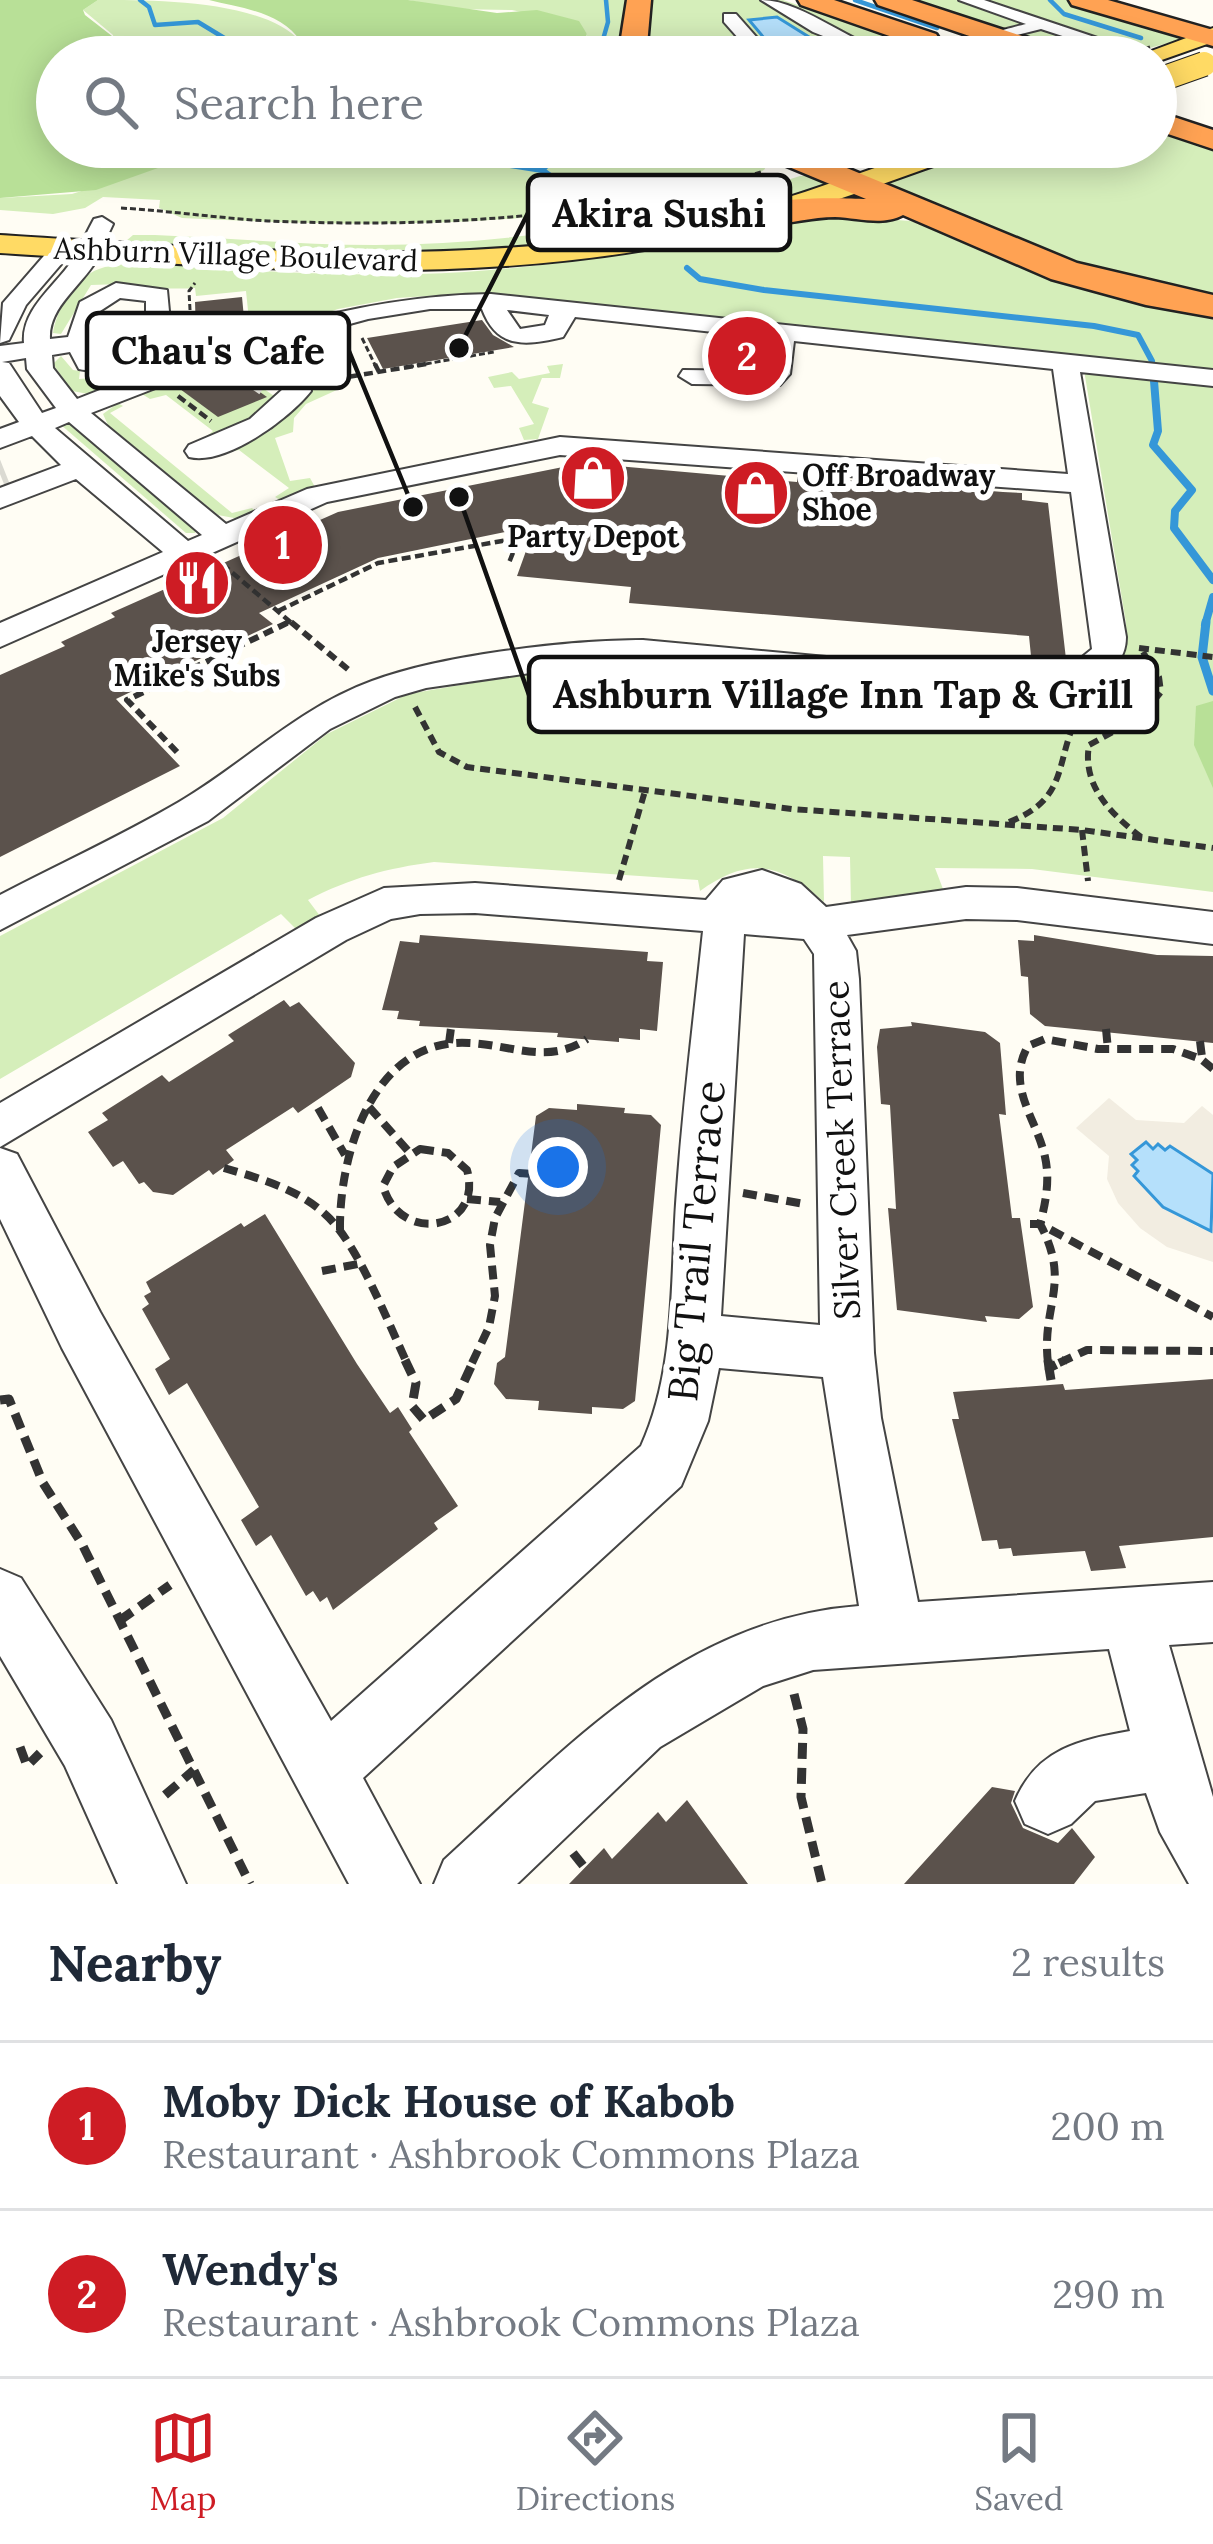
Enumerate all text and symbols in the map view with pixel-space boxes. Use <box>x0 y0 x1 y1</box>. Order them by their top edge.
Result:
search box <box>36 36 1177 168</box>
icon: search <box>78 69 144 135</box>
text: Search here <box>174 74 424 131</box>
callout: Akira Sushi <box>528 175 790 250</box>
text: Akira Sushi <box>552 188 766 238</box>
street label: Ashburn Village Boulevard <box>52 229 419 280</box>
pin: 2 <box>708 311 786 401</box>
callout: Chau's Cafe <box>87 313 349 388</box>
text: Chau's Cafe <box>111 325 325 375</box>
shop icon: Party Depot <box>558 443 628 513</box>
place label: Off Broadway Shoe <box>802 456 996 528</box>
shop icon: Off Broadway Shoe <box>721 458 791 528</box>
pin: 1 <box>244 500 322 590</box>
place label: Party Depot <box>507 517 680 556</box>
restaurant icon: Jersey Mike's Subs <box>162 548 232 618</box>
place label: Jersey Mike's Subs <box>113 622 281 694</box>
callout: Ashburn Village Inn Tap & Grill <box>529 657 1157 732</box>
text: Ashburn Village Inn Tap & Grill <box>553 669 1133 719</box>
street label: Silver Creek Terrace <box>812 980 870 1320</box>
street label: Big Trail Terrace <box>655 1078 737 1404</box>
your location <box>528 1137 588 1197</box>
text: Nearby <box>48 1930 221 1995</box>
text: 2 results <box>1011 1937 1165 1987</box>
text: Moby Dick House of Kabob <box>162 2072 735 2129</box>
text: 1 <box>79 2101 95 2151</box>
text: 200 m <box>1050 2101 1165 2151</box>
text: Restaurant · Ashbrook Commons Plaza <box>162 2129 860 2179</box>
text: Wendy's <box>162 2240 339 2297</box>
text: 2 <box>77 2269 97 2319</box>
text: 290 m <box>1052 2269 1165 2319</box>
text: Restaurant · Ashbrook Commons Plaza <box>162 2297 860 2347</box>
tab: Map <box>149 2405 217 2519</box>
tab: Directions <box>516 2405 675 2519</box>
tab: Saved <box>974 2405 1063 2519</box>

